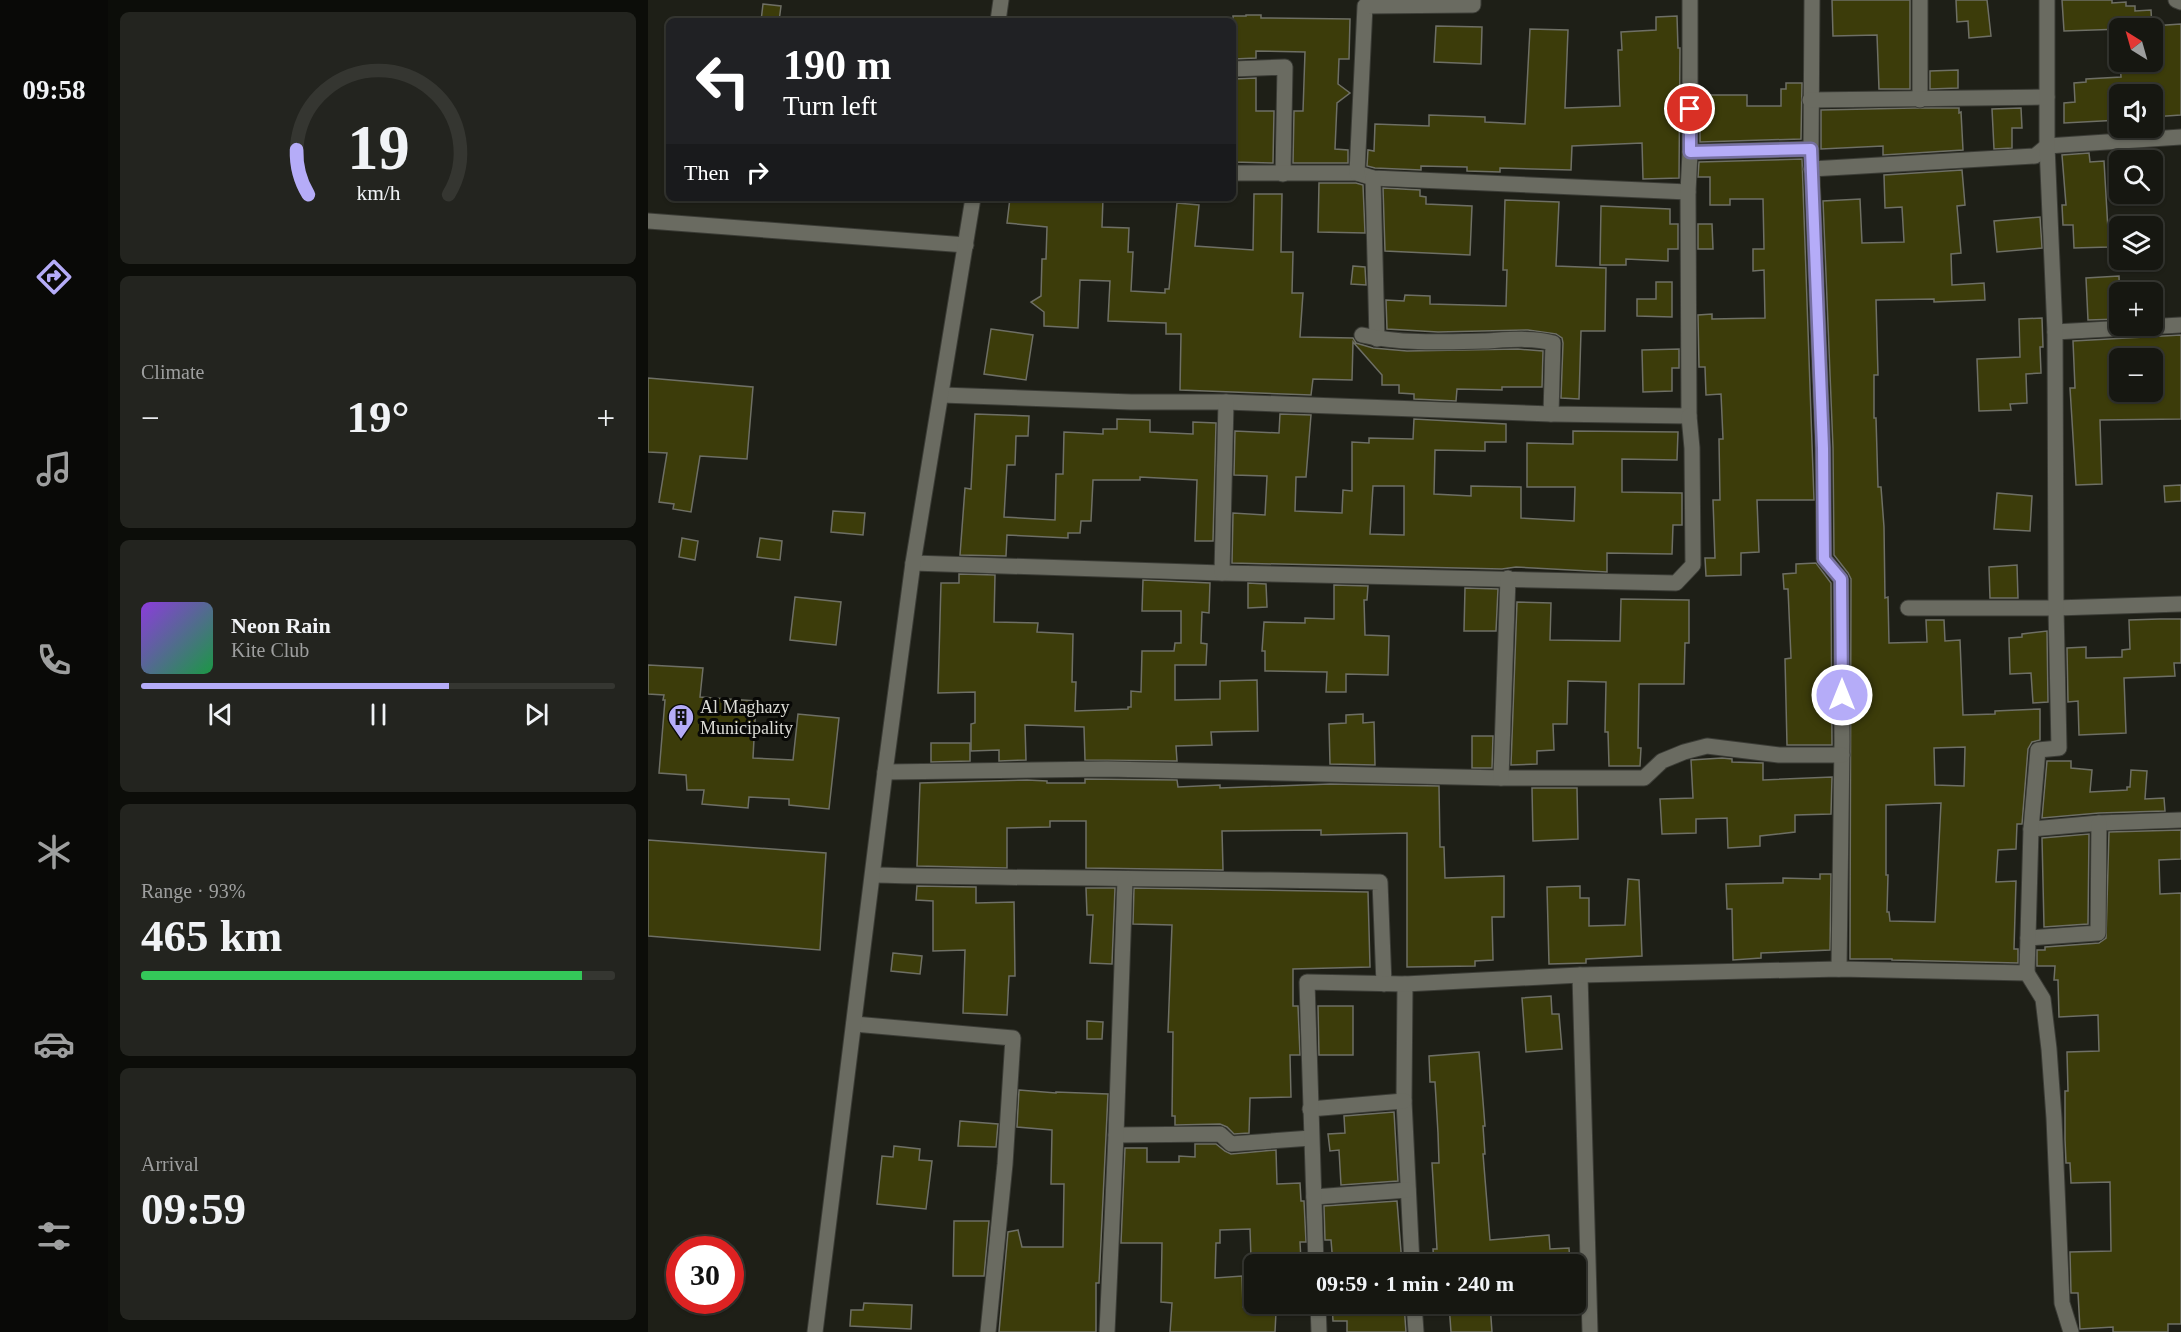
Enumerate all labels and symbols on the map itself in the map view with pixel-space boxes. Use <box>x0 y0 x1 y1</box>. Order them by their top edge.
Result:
north arrow <box>2109 18 2163 72</box>
pin <box>1664 83 1715 134</box>
position arrow <box>1810 663 1874 727</box>
place label: Al Maghazy Municipality <box>700 697 793 738</box>
building icon: Al Maghazy Municipality <box>666 702 696 740</box>
speed limit sign: 30 <box>666 1236 744 1314</box>

